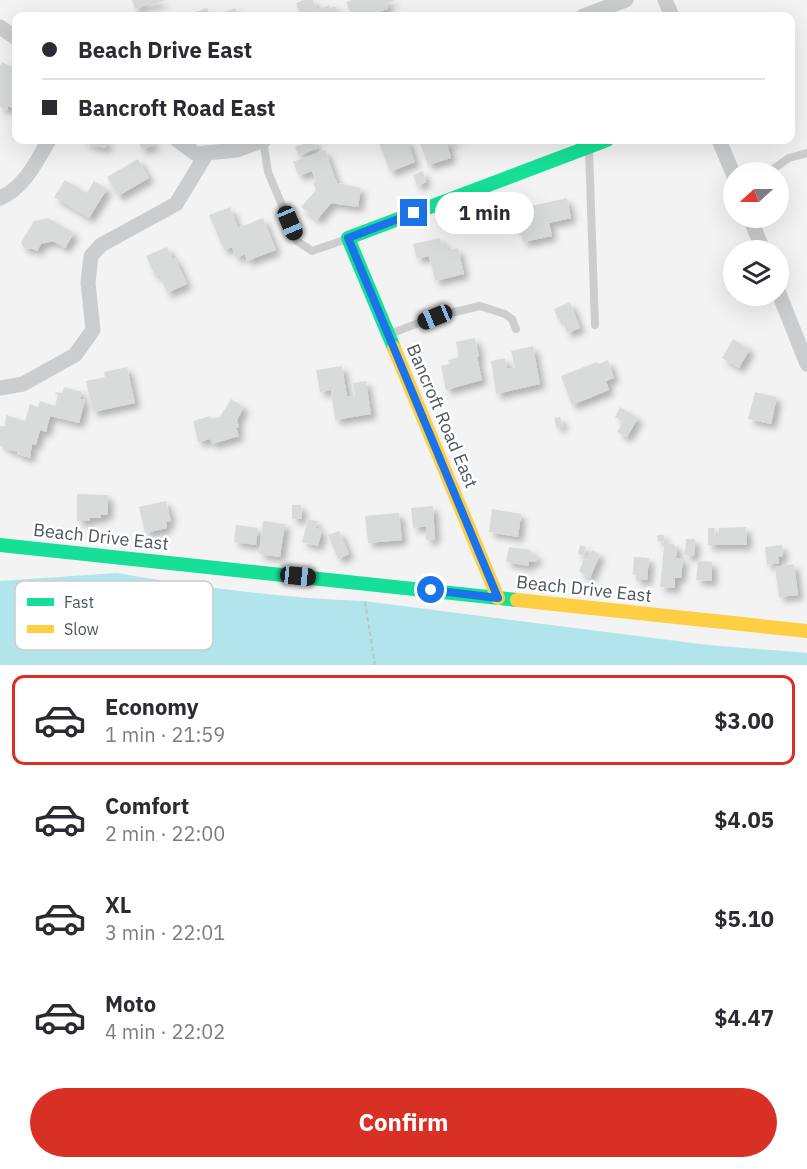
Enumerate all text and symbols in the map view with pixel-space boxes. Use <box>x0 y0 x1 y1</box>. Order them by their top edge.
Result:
text: Beach Drive East <box>78 35 252 64</box>
text: Bancroft Road East <box>78 93 276 122</box>
north arrow <box>723 162 789 228</box>
map controls <box>723 162 789 306</box>
callout: 1 min <box>435 192 534 234</box>
route end <box>400 199 427 226</box>
text: 1 min <box>458 199 511 226</box>
car <box>275 203 305 243</box>
button: layers <box>723 240 789 306</box>
car <box>415 302 455 332</box>
street label: Bancroft Road East <box>402 340 483 491</box>
street label: Beach Drive East <box>32 518 170 555</box>
car <box>279 565 317 587</box>
street label: Beach Drive East <box>515 570 653 607</box>
route start <box>417 576 444 603</box>
legend <box>15 581 213 650</box>
text: Fast <box>64 592 94 612</box>
text: Slow <box>64 619 99 639</box>
text: Economy <box>105 692 199 721</box>
icon: car <box>33 693 87 747</box>
text: $3.00 <box>714 706 774 735</box>
text: 1 min · 21:59 <box>105 721 225 748</box>
text: Comfort <box>105 791 189 820</box>
icon: car <box>33 792 87 846</box>
text: $4.05 <box>714 805 774 834</box>
text: 2 min · 22:00 <box>105 820 225 847</box>
text: XL <box>105 890 131 919</box>
icon: car <box>33 891 87 945</box>
text: $5.10 <box>714 904 774 933</box>
text: 3 min · 22:01 <box>105 919 225 946</box>
text: Moto <box>105 989 156 1018</box>
icon: car <box>33 990 87 1044</box>
text: $4.47 <box>714 1003 774 1032</box>
text: 4 min · 22:02 <box>105 1018 225 1045</box>
button: Confirm <box>30 1088 777 1157</box>

